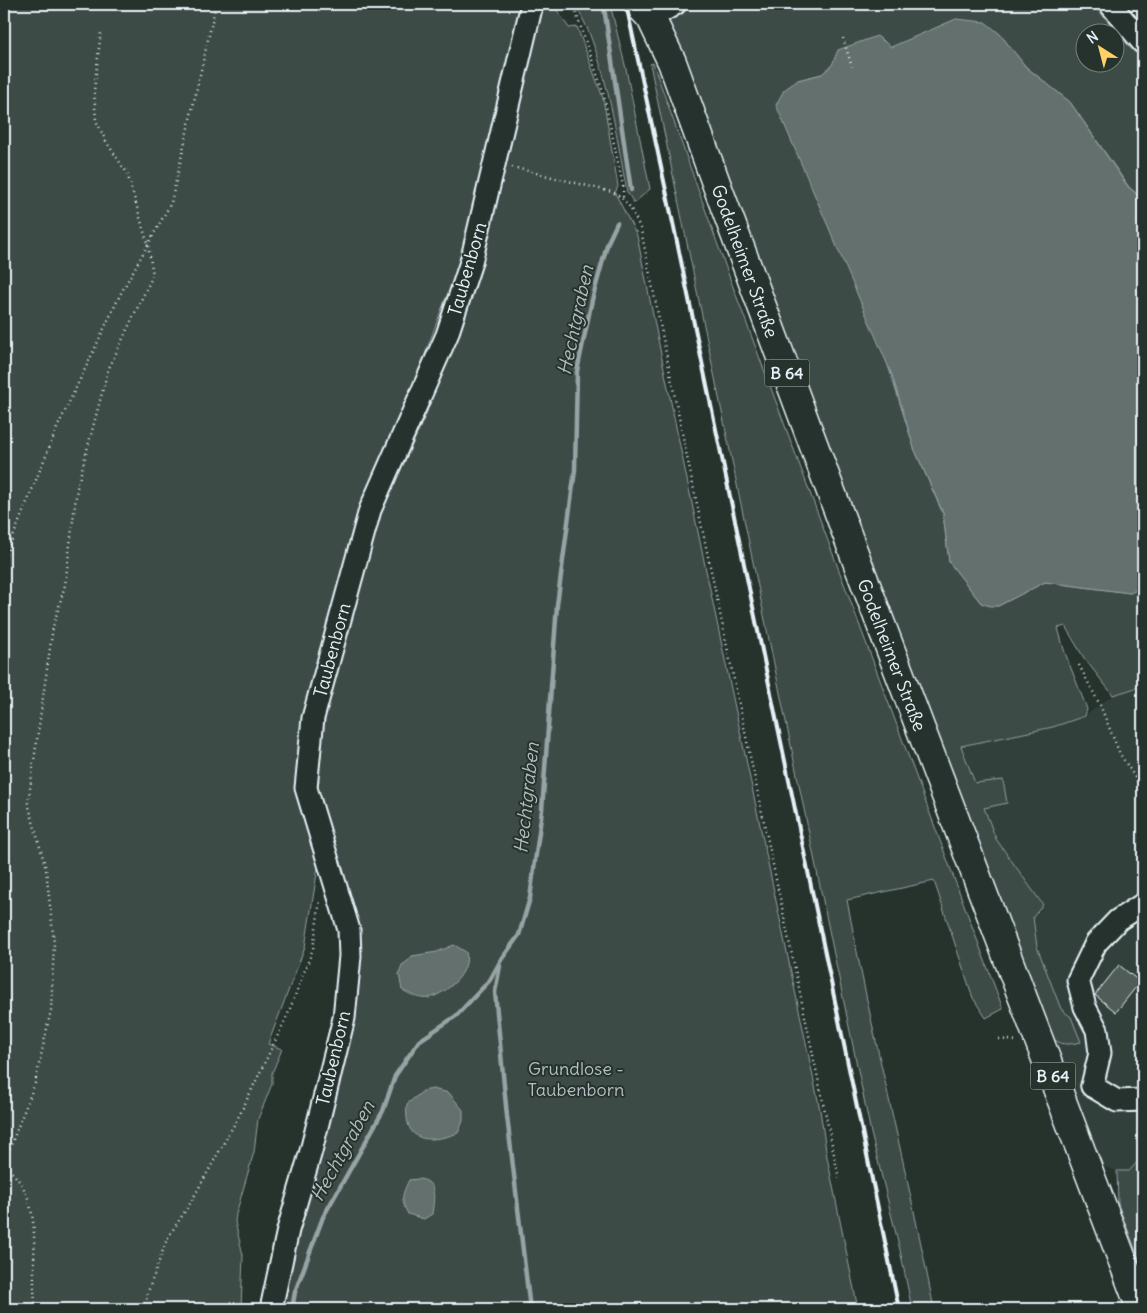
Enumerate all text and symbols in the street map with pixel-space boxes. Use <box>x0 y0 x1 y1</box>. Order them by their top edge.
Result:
north arrow <box>1074 22 1124 72</box>
text: N <box>1083 27 1102 48</box>
street label: Godelheimer Straße <box>707 181 783 341</box>
street label: Taubenborn <box>443 219 491 319</box>
water label: Hechtgraben <box>552 262 599 377</box>
road number: B 64 <box>764 359 810 386</box>
street label: Godelheimer Straße <box>852 576 932 734</box>
street label: Taubenborn <box>308 600 356 700</box>
water label: Hechtgraben <box>508 740 544 855</box>
street label: Taubenborn <box>311 1008 355 1108</box>
park label: Grundlose - Taubenborn <box>528 1057 624 1101</box>
road number: B 64 <box>1030 1062 1076 1090</box>
water label: Hechtgraben <box>305 1096 380 1206</box>

